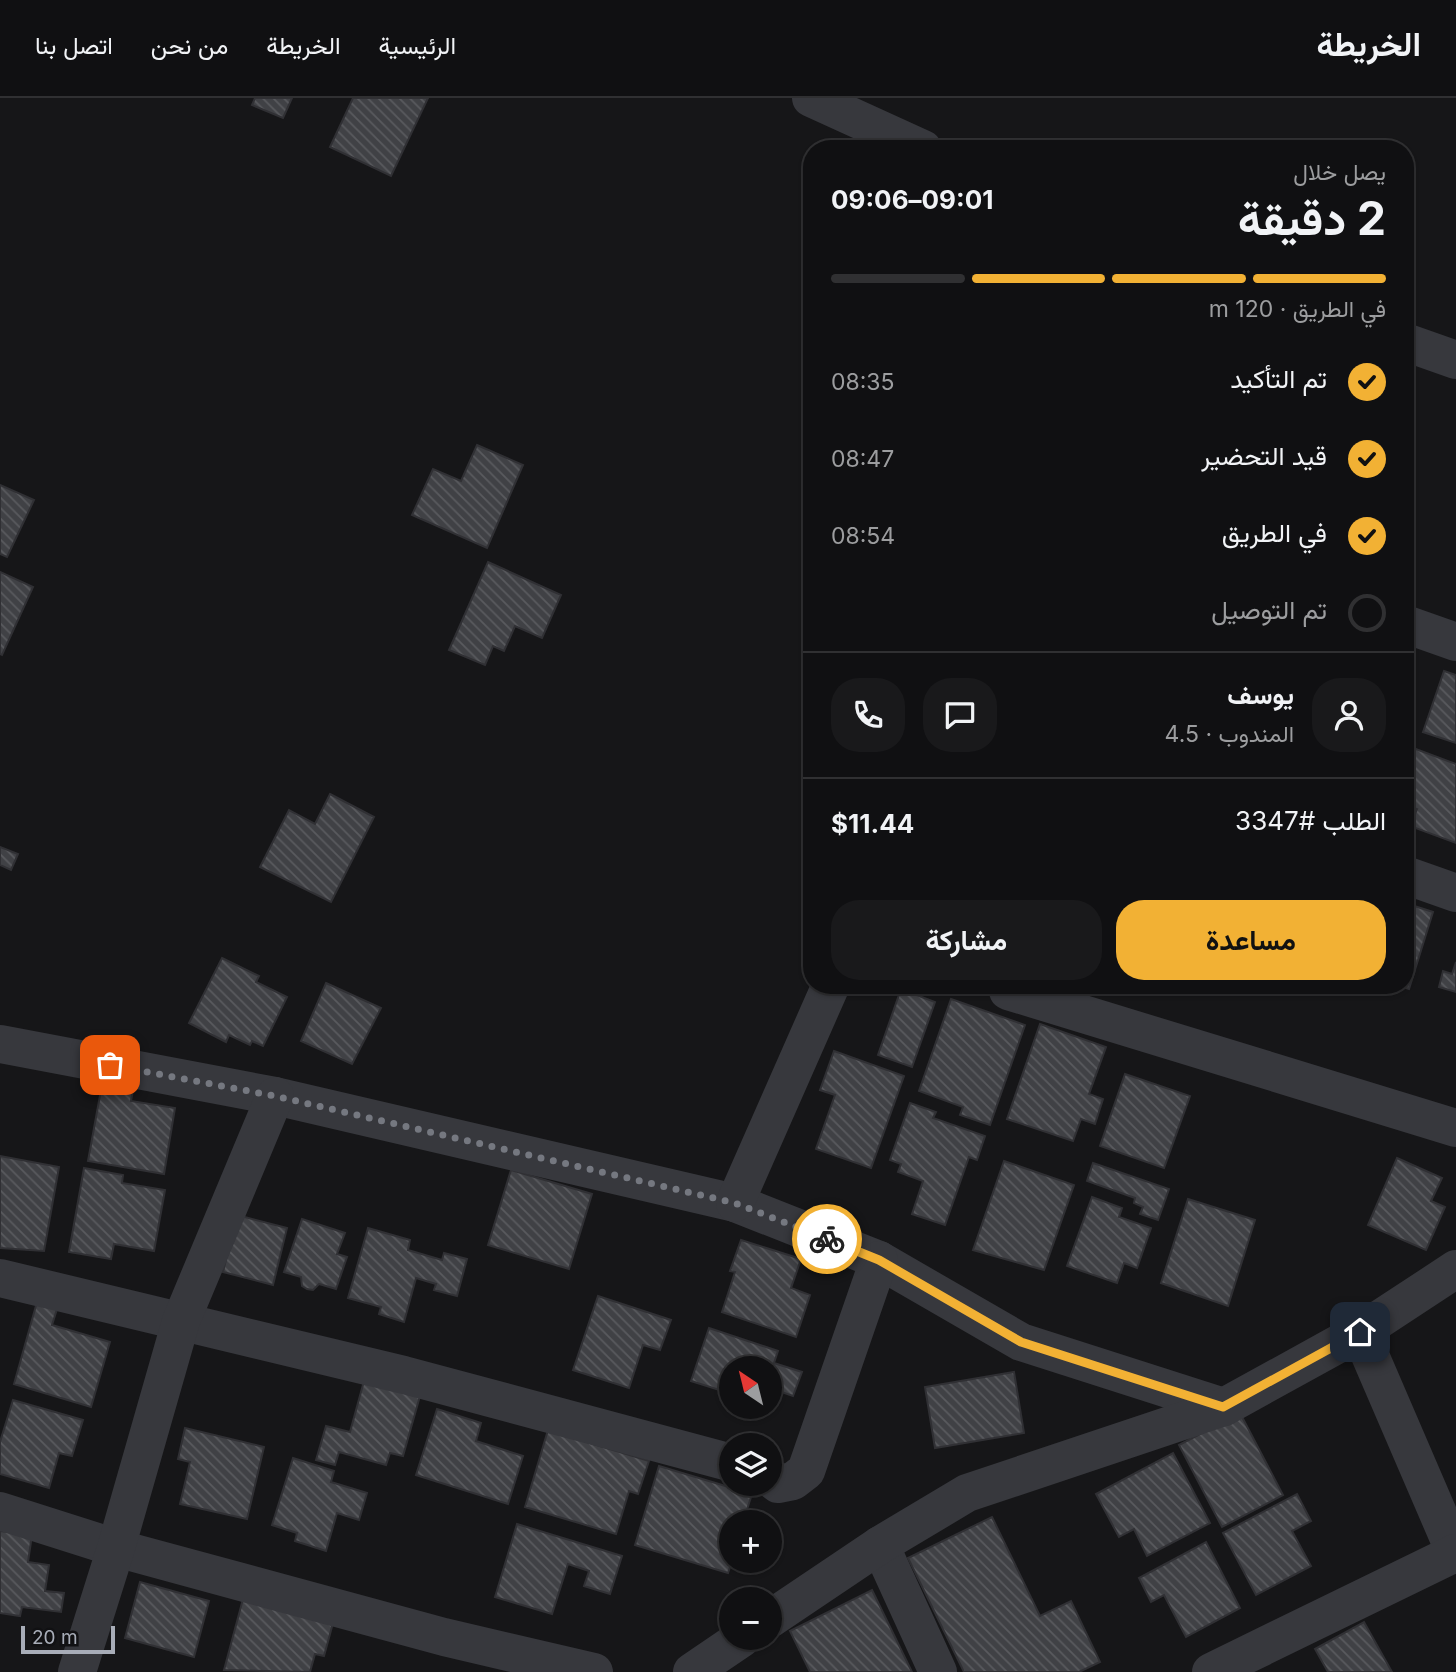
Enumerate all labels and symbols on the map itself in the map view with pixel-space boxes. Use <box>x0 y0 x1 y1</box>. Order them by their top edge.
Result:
pin <box>80 1035 140 1095</box>
courier <box>792 1204 862 1274</box>
pin <box>1330 1302 1390 1362</box>
north arrow <box>719 1356 782 1419</box>
scale bar <box>21 1623 116 1655</box>

